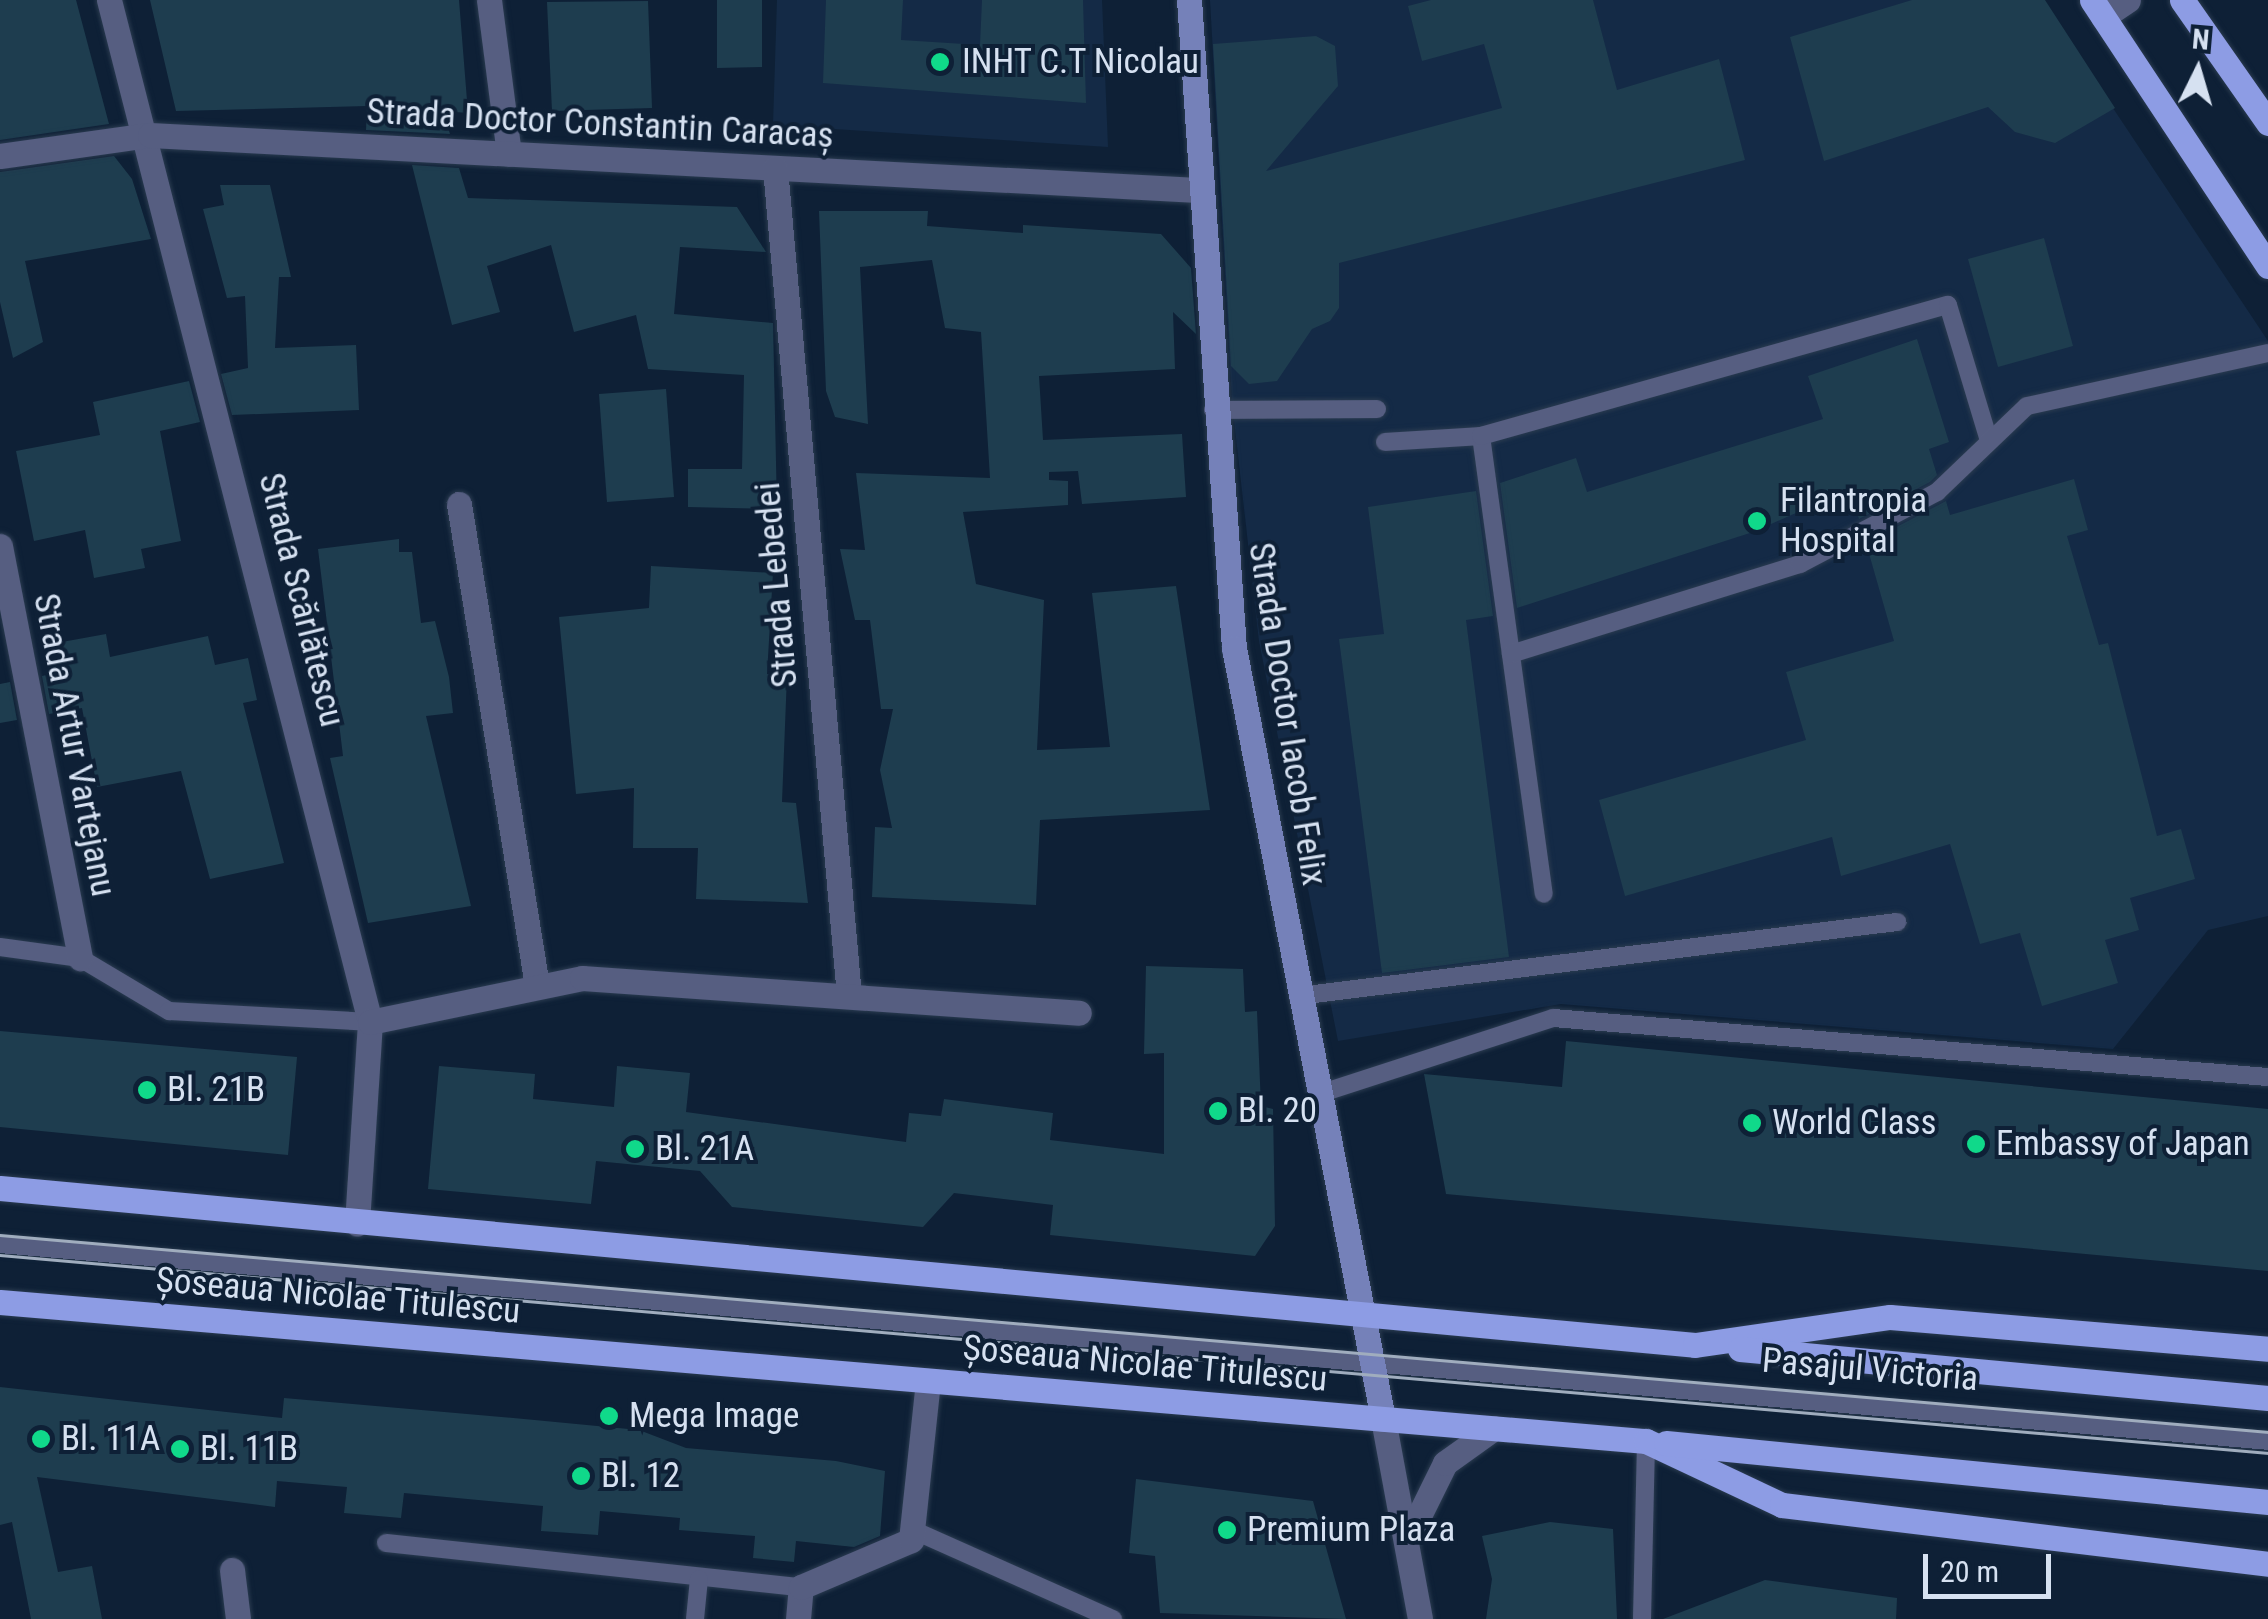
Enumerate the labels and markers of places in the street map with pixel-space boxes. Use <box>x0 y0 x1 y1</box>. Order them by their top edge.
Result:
place label: INHT C.T Nicolau <box>962 41 1200 83</box>
marker: INHT C.T Nicolau <box>927 49 953 75</box>
place label: Filantropia Hospital <box>1780 480 1927 562</box>
marker: Filantropia Hospital <box>1744 508 1770 534</box>
place label: Bl. 21B <box>167 1069 265 1111</box>
marker: Bl. 21B <box>136 1079 158 1101</box>
place label: Bl. 20 <box>1238 1090 1317 1132</box>
marker: Bl. 20 <box>1207 1100 1229 1122</box>
place label: World Class <box>1772 1102 1936 1144</box>
marker: World Class <box>1741 1112 1763 1134</box>
place label: Embassy of Japan <box>1996 1123 2250 1165</box>
place label: Bl. 21A <box>655 1128 754 1170</box>
marker: Embassy of Japan <box>1965 1133 1987 1155</box>
marker: Bl. 21A <box>624 1138 646 1160</box>
place label: Mega Image <box>629 1395 799 1437</box>
marker: Mega Image <box>598 1405 620 1427</box>
place label: Bl. 11A <box>61 1418 160 1460</box>
marker: Bl. 11A <box>30 1428 52 1450</box>
place label: Bl. 11B <box>200 1428 298 1470</box>
marker: Bl. 11B <box>169 1438 191 1460</box>
place label: Bl. 12 <box>601 1455 680 1497</box>
marker: Bl. 12 <box>570 1465 592 1487</box>
place label: Premium Plaza <box>1247 1509 1455 1551</box>
marker: Premium Plaza <box>1216 1519 1238 1541</box>

